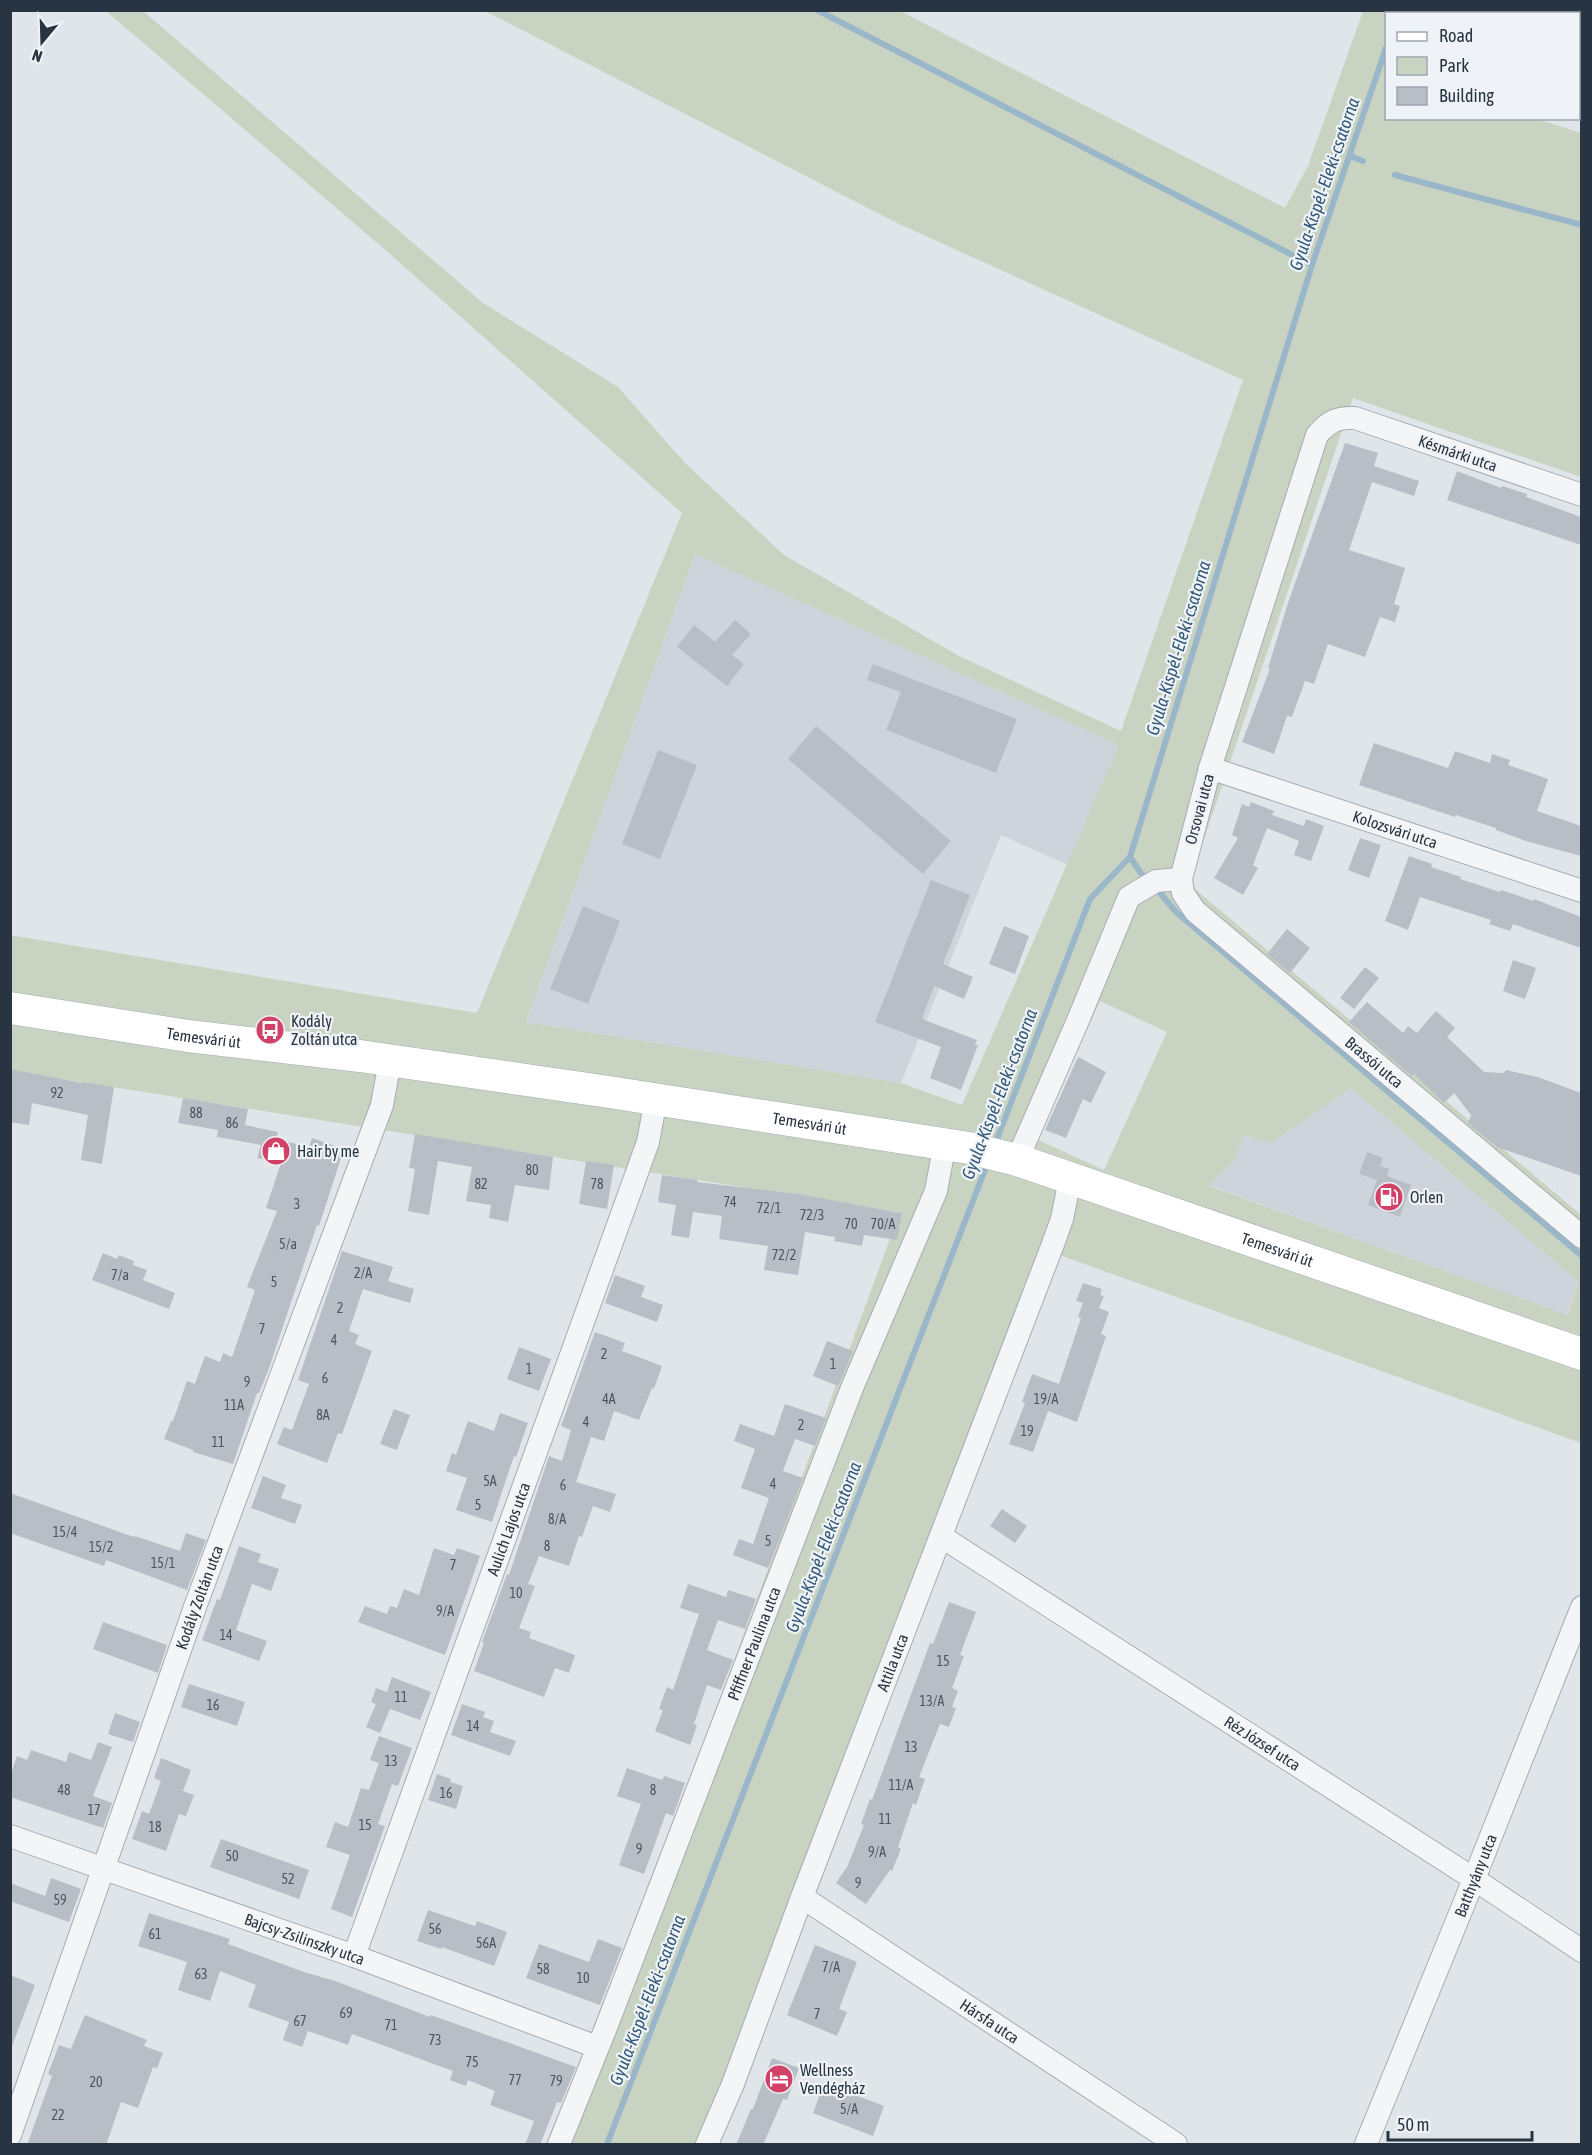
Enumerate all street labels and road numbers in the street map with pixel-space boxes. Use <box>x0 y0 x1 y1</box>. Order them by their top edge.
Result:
street label: Késmárki utca <box>1416 431 1500 475</box>
street label: Orsovai utca <box>1181 772 1217 846</box>
street label: Kolozsvári utca <box>1351 807 1440 852</box>
street label: Temesvári út <box>165 1024 242 1051</box>
street label: Brassói utca <box>1342 1033 1407 1091</box>
street label: Temesvári út <box>771 1109 848 1138</box>
street label: Temesvári út <box>1239 1229 1316 1270</box>
street label: Aulich Lajos utca <box>483 1480 533 1578</box>
street label: Kodály Zoltán utca <box>172 1543 226 1652</box>
street label: Pfiffner Paulina utca <box>724 1584 784 1703</box>
street label: Attila utca <box>873 1631 911 1694</box>
street label: Réz József utca <box>1221 1712 1304 1774</box>
street label: Batthyány utca <box>1450 1831 1500 1920</box>
street label: Bajcsy-Zsilinszky utca <box>242 1910 367 1968</box>
street label: Hársfa utca <box>957 1995 1023 2047</box>

